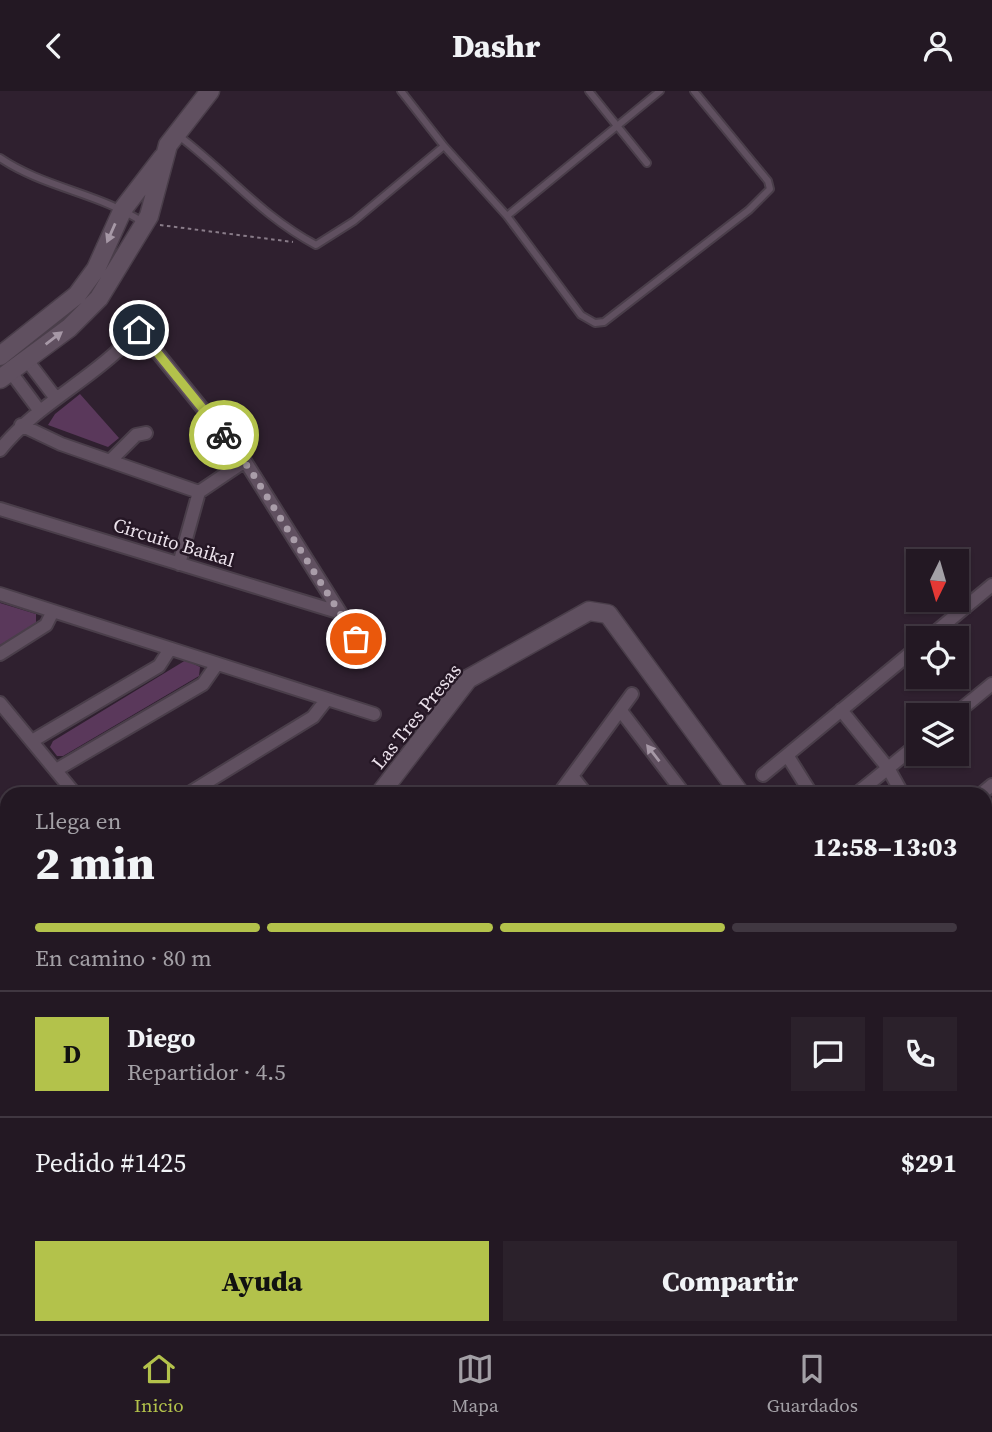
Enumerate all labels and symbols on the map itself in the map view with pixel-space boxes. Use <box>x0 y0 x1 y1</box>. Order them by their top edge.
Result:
one-way arrow <box>105 223 117 243</box>
pin <box>109 300 169 360</box>
one-way arrow <box>45 331 64 345</box>
courier <box>189 400 259 470</box>
street label: Circuito Baikal <box>110 511 238 573</box>
north arrow <box>906 549 970 613</box>
pin <box>326 609 386 669</box>
street label: Las Tres Presas <box>365 658 467 774</box>
one-way arrow <box>646 744 660 762</box>

